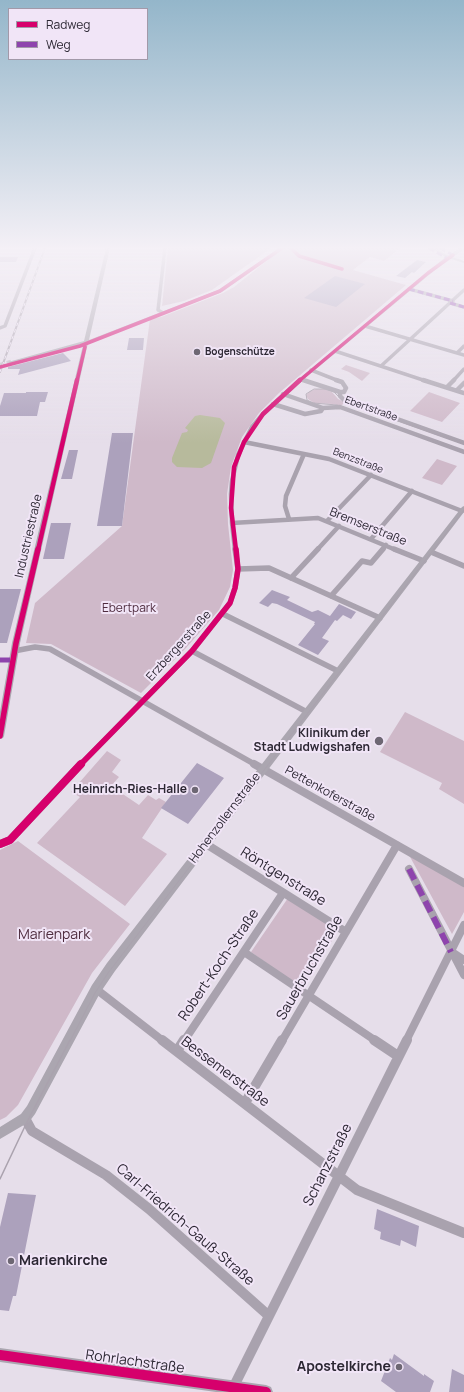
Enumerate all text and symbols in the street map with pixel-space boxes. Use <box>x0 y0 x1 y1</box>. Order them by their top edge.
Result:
legend <box>8 8 148 60</box>
text: Radweg <box>46 16 90 33</box>
text: Weg <box>46 36 71 53</box>
place label: Bogenschütze <box>205 346 275 358</box>
marker: Bogenschütze <box>192 347 202 357</box>
street label: Ebertstraße <box>343 394 399 424</box>
street label: Benzstraße <box>331 446 385 476</box>
street label: Industriestraße <box>12 493 46 579</box>
street label: Bremserstraße <box>327 505 409 549</box>
park label: Ebertpark <box>102 602 156 616</box>
street label: Erzbergerstraße <box>144 608 214 684</box>
place label: Klinikum der Stadt Ludwigshafen <box>254 727 370 755</box>
marker: Klinikum der Stadt Ludwigshafen <box>373 735 385 747</box>
street label: Pettenkoferstraße <box>282 763 378 825</box>
street label: Hohenzollernstraße <box>186 770 264 866</box>
place label: Heinrich-Ries-Halle <box>73 783 187 797</box>
marker: Heinrich-Ries-Halle <box>190 785 200 795</box>
street label: Röntgenstraße <box>237 844 329 910</box>
street label: Robert-Koch-Straße <box>175 906 263 1024</box>
street label: Sauerbruchstraße <box>273 913 347 1023</box>
park label: Marienpark <box>18 927 90 943</box>
street label: Bessemerstraße <box>178 1033 272 1111</box>
street label: Schanzstraße <box>300 1121 356 1209</box>
street label: Carl-Friedrich-Gauß-Straße <box>112 1160 258 1290</box>
place label: Marienkirche <box>19 1253 108 1269</box>
marker: Marienkirche <box>6 1256 16 1266</box>
street label: Rohrlachstraße <box>84 1347 186 1377</box>
place label: Apostelkirche <box>297 1359 391 1375</box>
marker: Apostelkirche <box>394 1362 404 1372</box>

